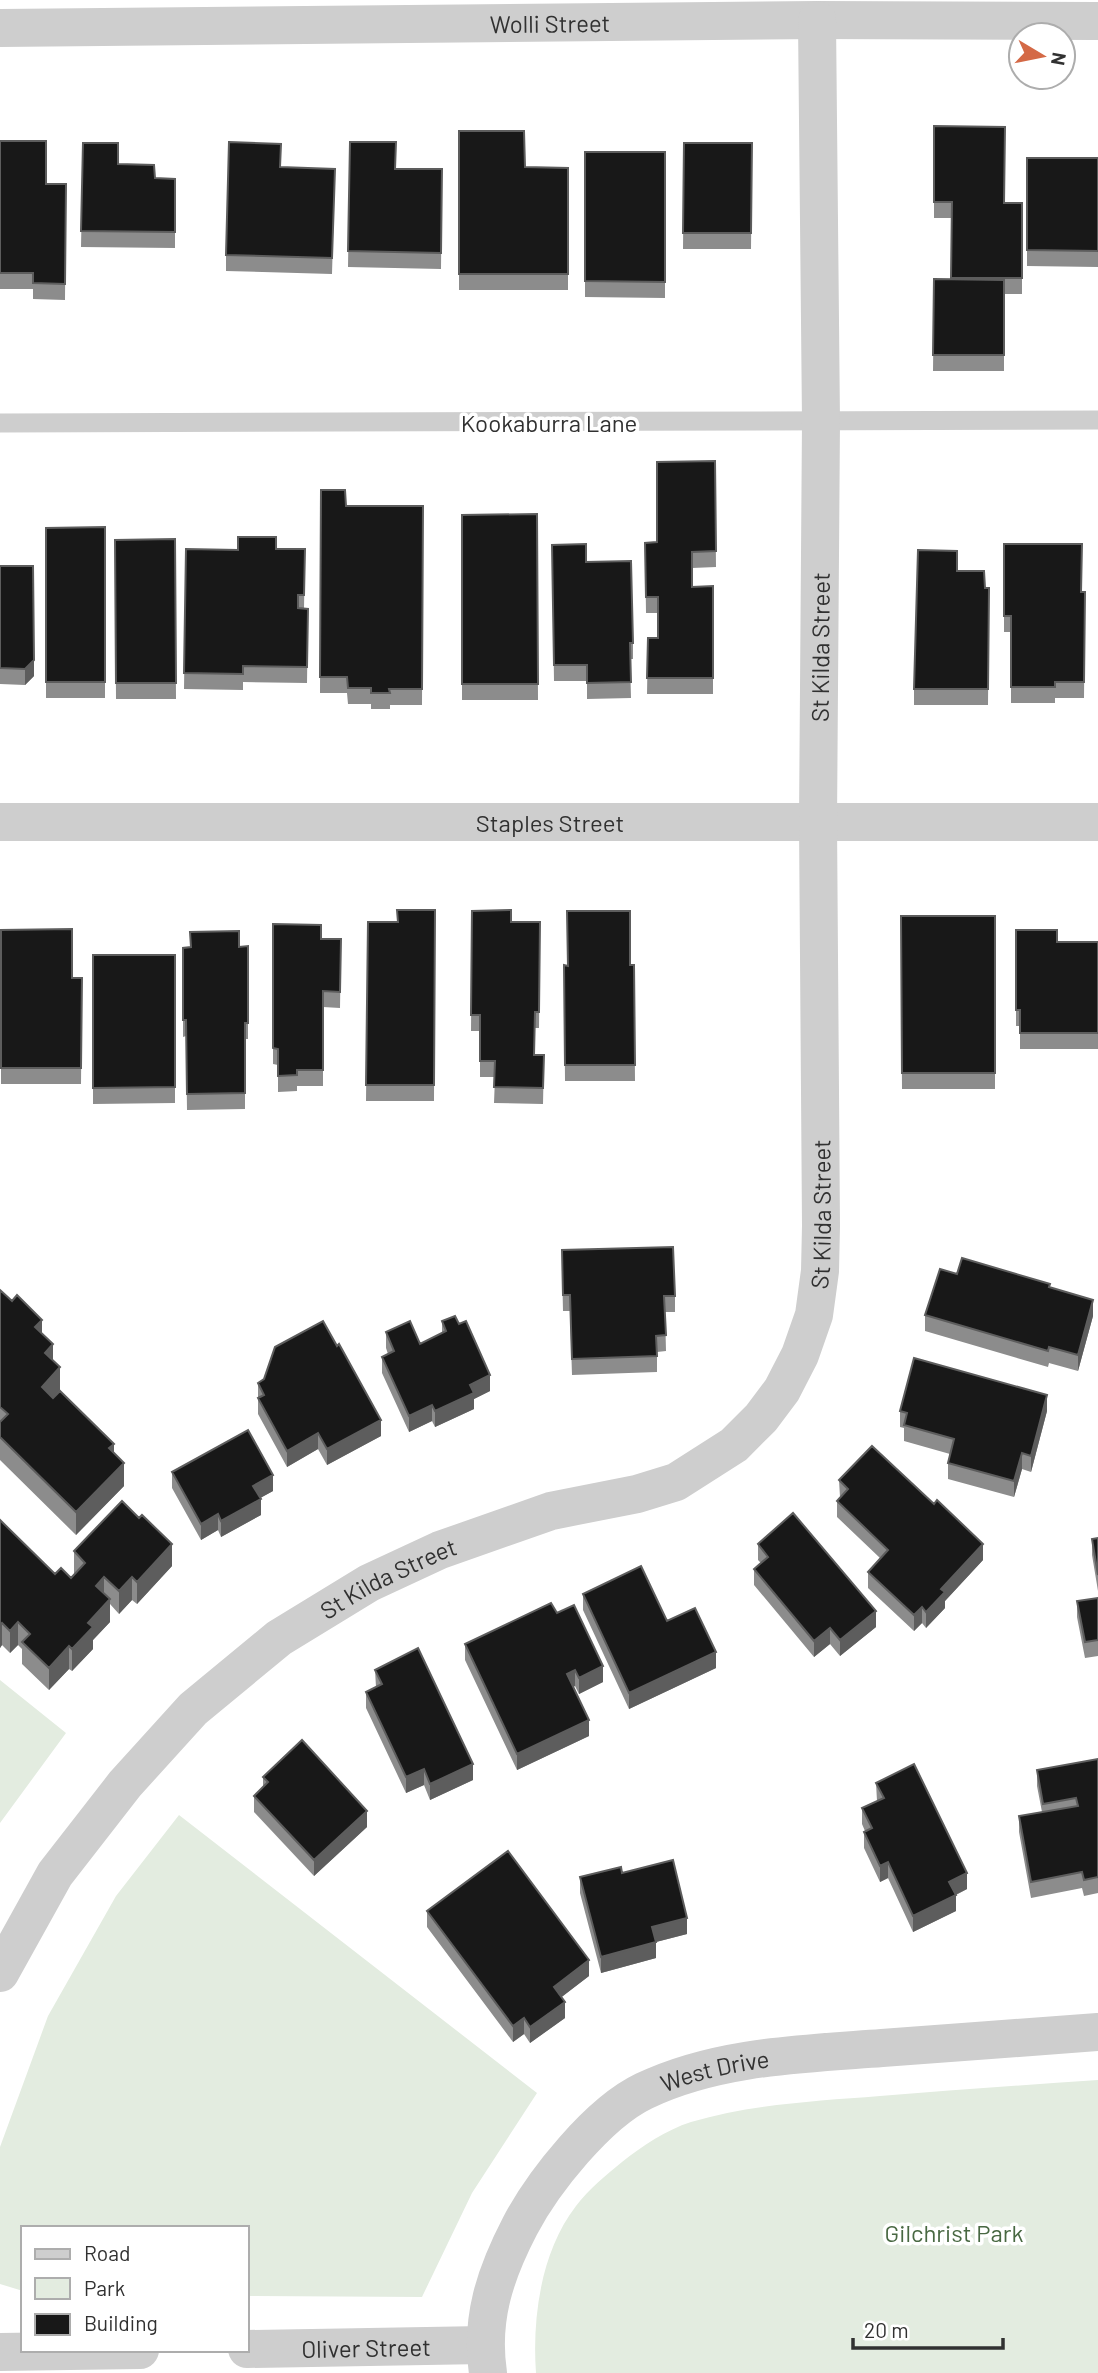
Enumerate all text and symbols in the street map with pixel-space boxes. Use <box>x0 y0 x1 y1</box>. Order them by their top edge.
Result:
street label: Wolli Street <box>490 8 610 38</box>
north arrow <box>1007 21 1077 91</box>
text: N <box>1047 51 1072 67</box>
street label: Kookaburra Lane <box>461 408 637 437</box>
street label: St Kilda Street <box>804 572 834 722</box>
street label: Staples Street <box>476 808 624 837</box>
street label: St Kilda Street <box>803 1139 836 1291</box>
street label: St Kilda Street <box>314 1531 460 1624</box>
street label: West Drive <box>656 2043 771 2097</box>
park label: Gilchrist Park <box>885 2218 1023 2247</box>
legend <box>21 2226 248 2352</box>
text: Road <box>84 2240 130 2265</box>
text: Park <box>84 2275 125 2300</box>
scale bar <box>853 2306 1004 2350</box>
text: Building <box>84 2310 158 2335</box>
text: 20 m <box>864 2317 909 2342</box>
street label: Oliver Street <box>301 2331 431 2363</box>

